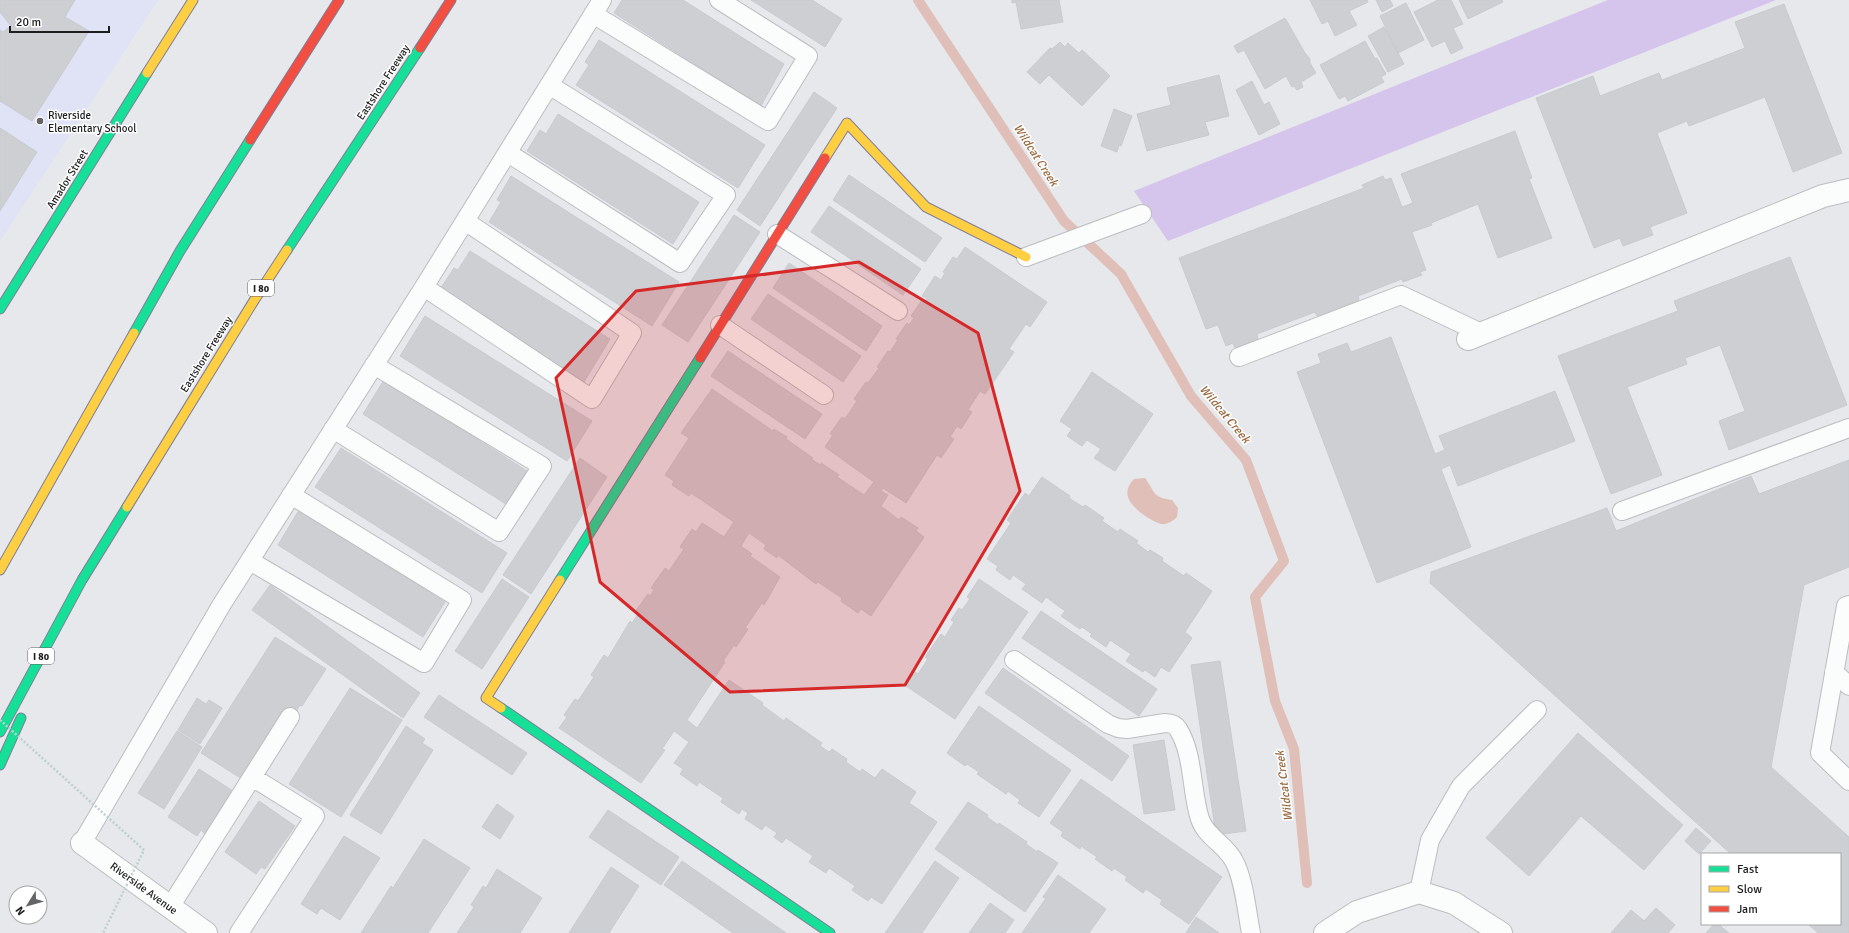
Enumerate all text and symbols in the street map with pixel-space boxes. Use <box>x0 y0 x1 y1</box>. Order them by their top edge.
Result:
scale bar <box>10 8 109 34</box>
text: 20 m <box>16 15 41 30</box>
street label: Eastshore Freeway <box>354 41 413 122</box>
place label: Riverside Elementary School <box>48 109 136 135</box>
marker: Riverside Elementary School <box>35 116 45 126</box>
water label: Wildcat Creek <box>1010 121 1062 190</box>
street label: Amador Street <box>44 147 91 211</box>
road number: I 80 <box>248 280 274 296</box>
street label: Eastshore Freeway <box>178 313 236 395</box>
water label: Wildcat Creek <box>1196 382 1254 447</box>
road number: I 80 <box>28 648 54 664</box>
water label: Wildcat Creek <box>1273 749 1296 822</box>
legend <box>1701 853 1841 925</box>
street label: Riverside Avenue <box>108 860 180 917</box>
text: Fast <box>1737 862 1758 877</box>
text: Slow <box>1737 882 1762 897</box>
north arrow <box>8 885 48 925</box>
text: Jam <box>1737 902 1758 917</box>
text: N <box>13 904 28 918</box>

